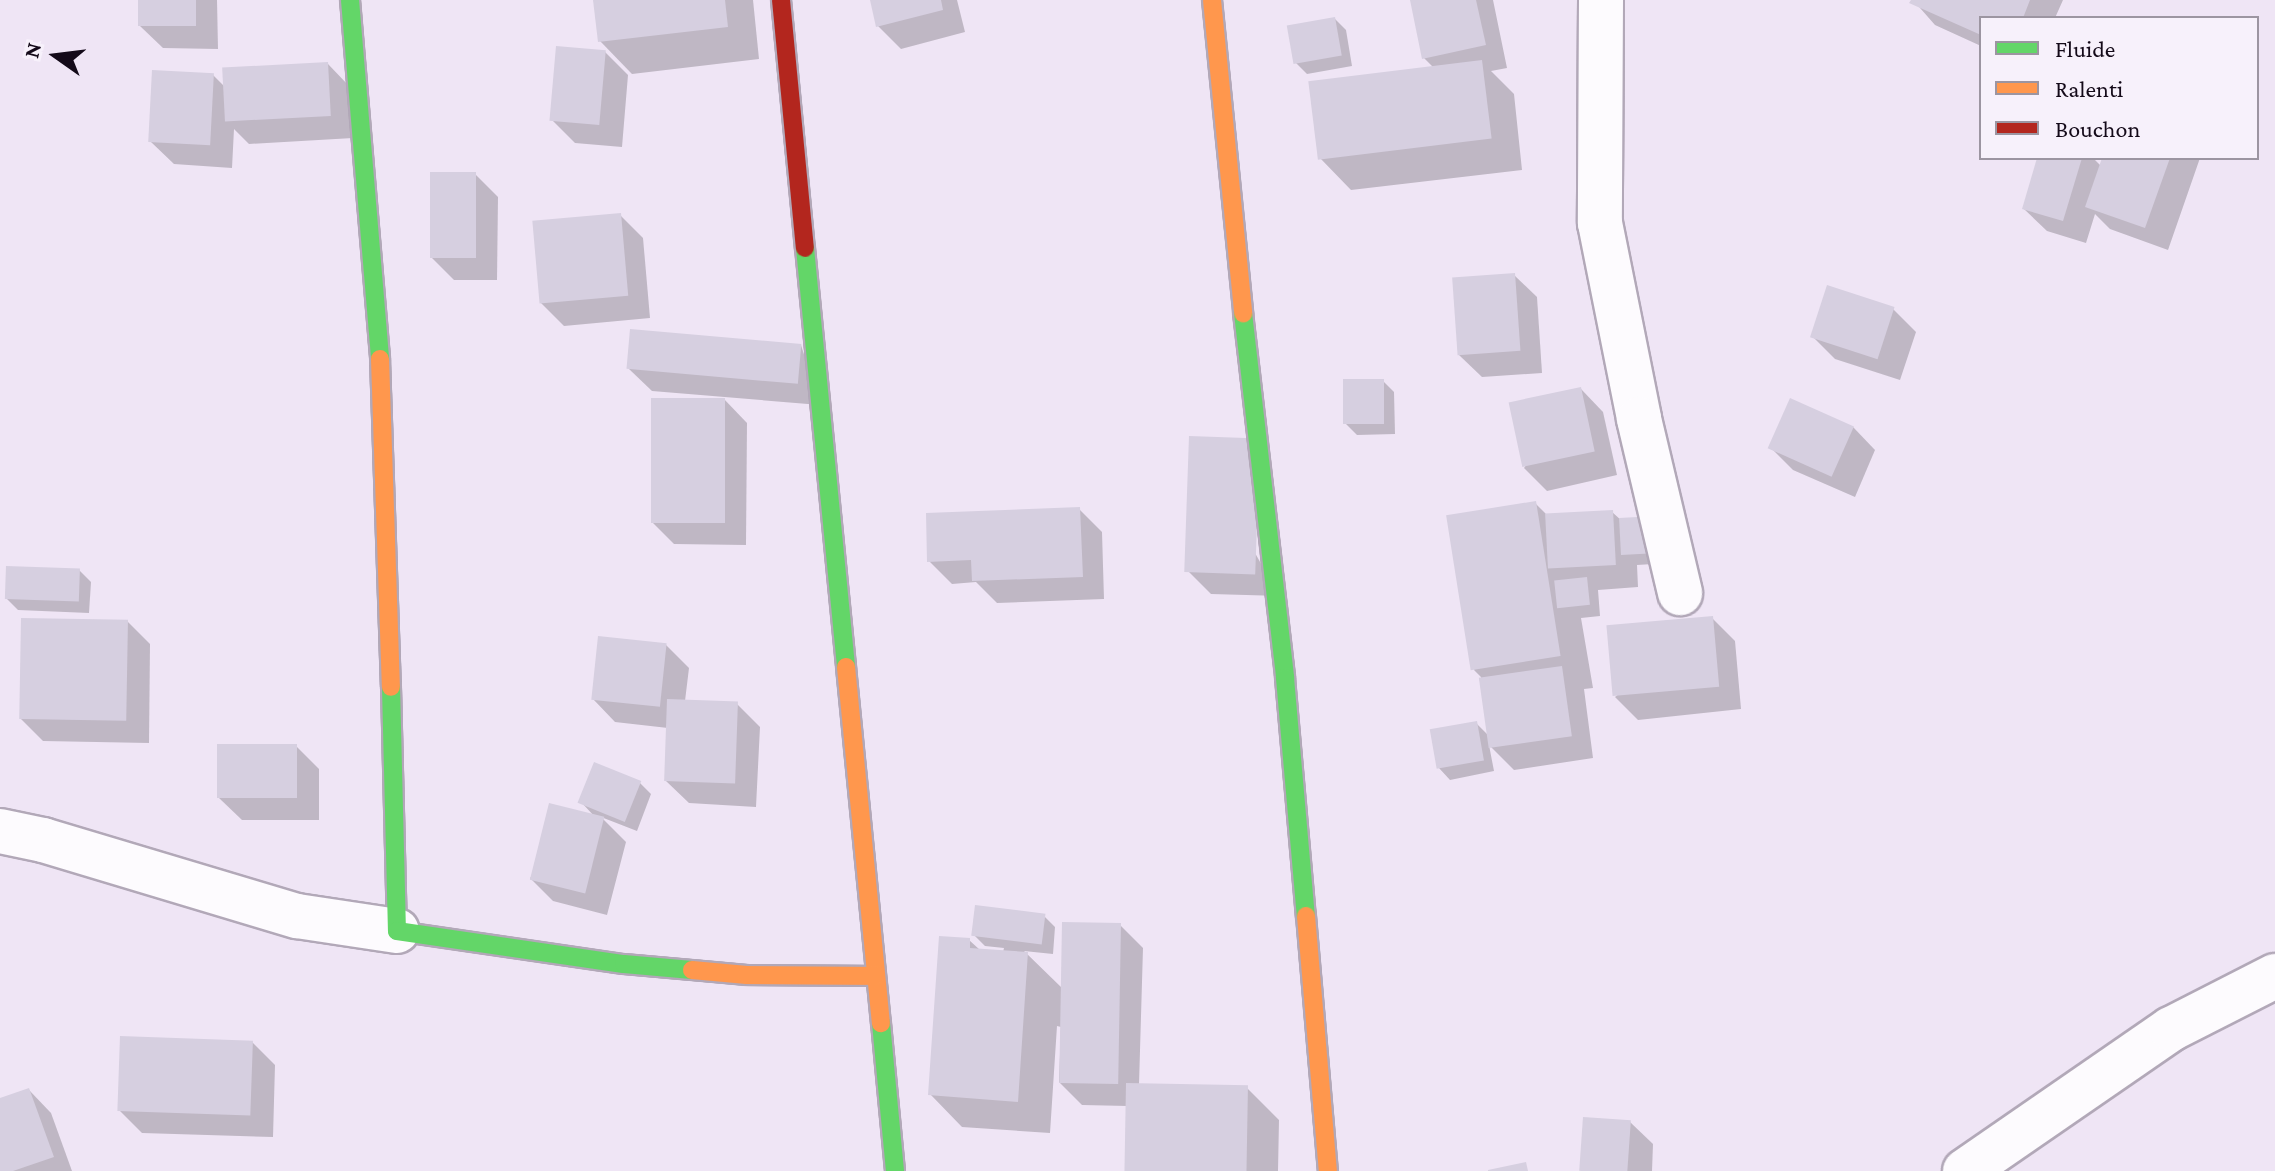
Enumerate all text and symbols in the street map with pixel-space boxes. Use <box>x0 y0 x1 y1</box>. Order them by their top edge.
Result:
north arrow <box>16 16 96 96</box>
legend <box>1979 16 2259 160</box>
text: Fluide <box>2055 35 2115 62</box>
text: N <box>18 40 46 60</box>
text: Ralenti <box>2055 75 2123 102</box>
text: Bouchon <box>2055 115 2140 142</box>

